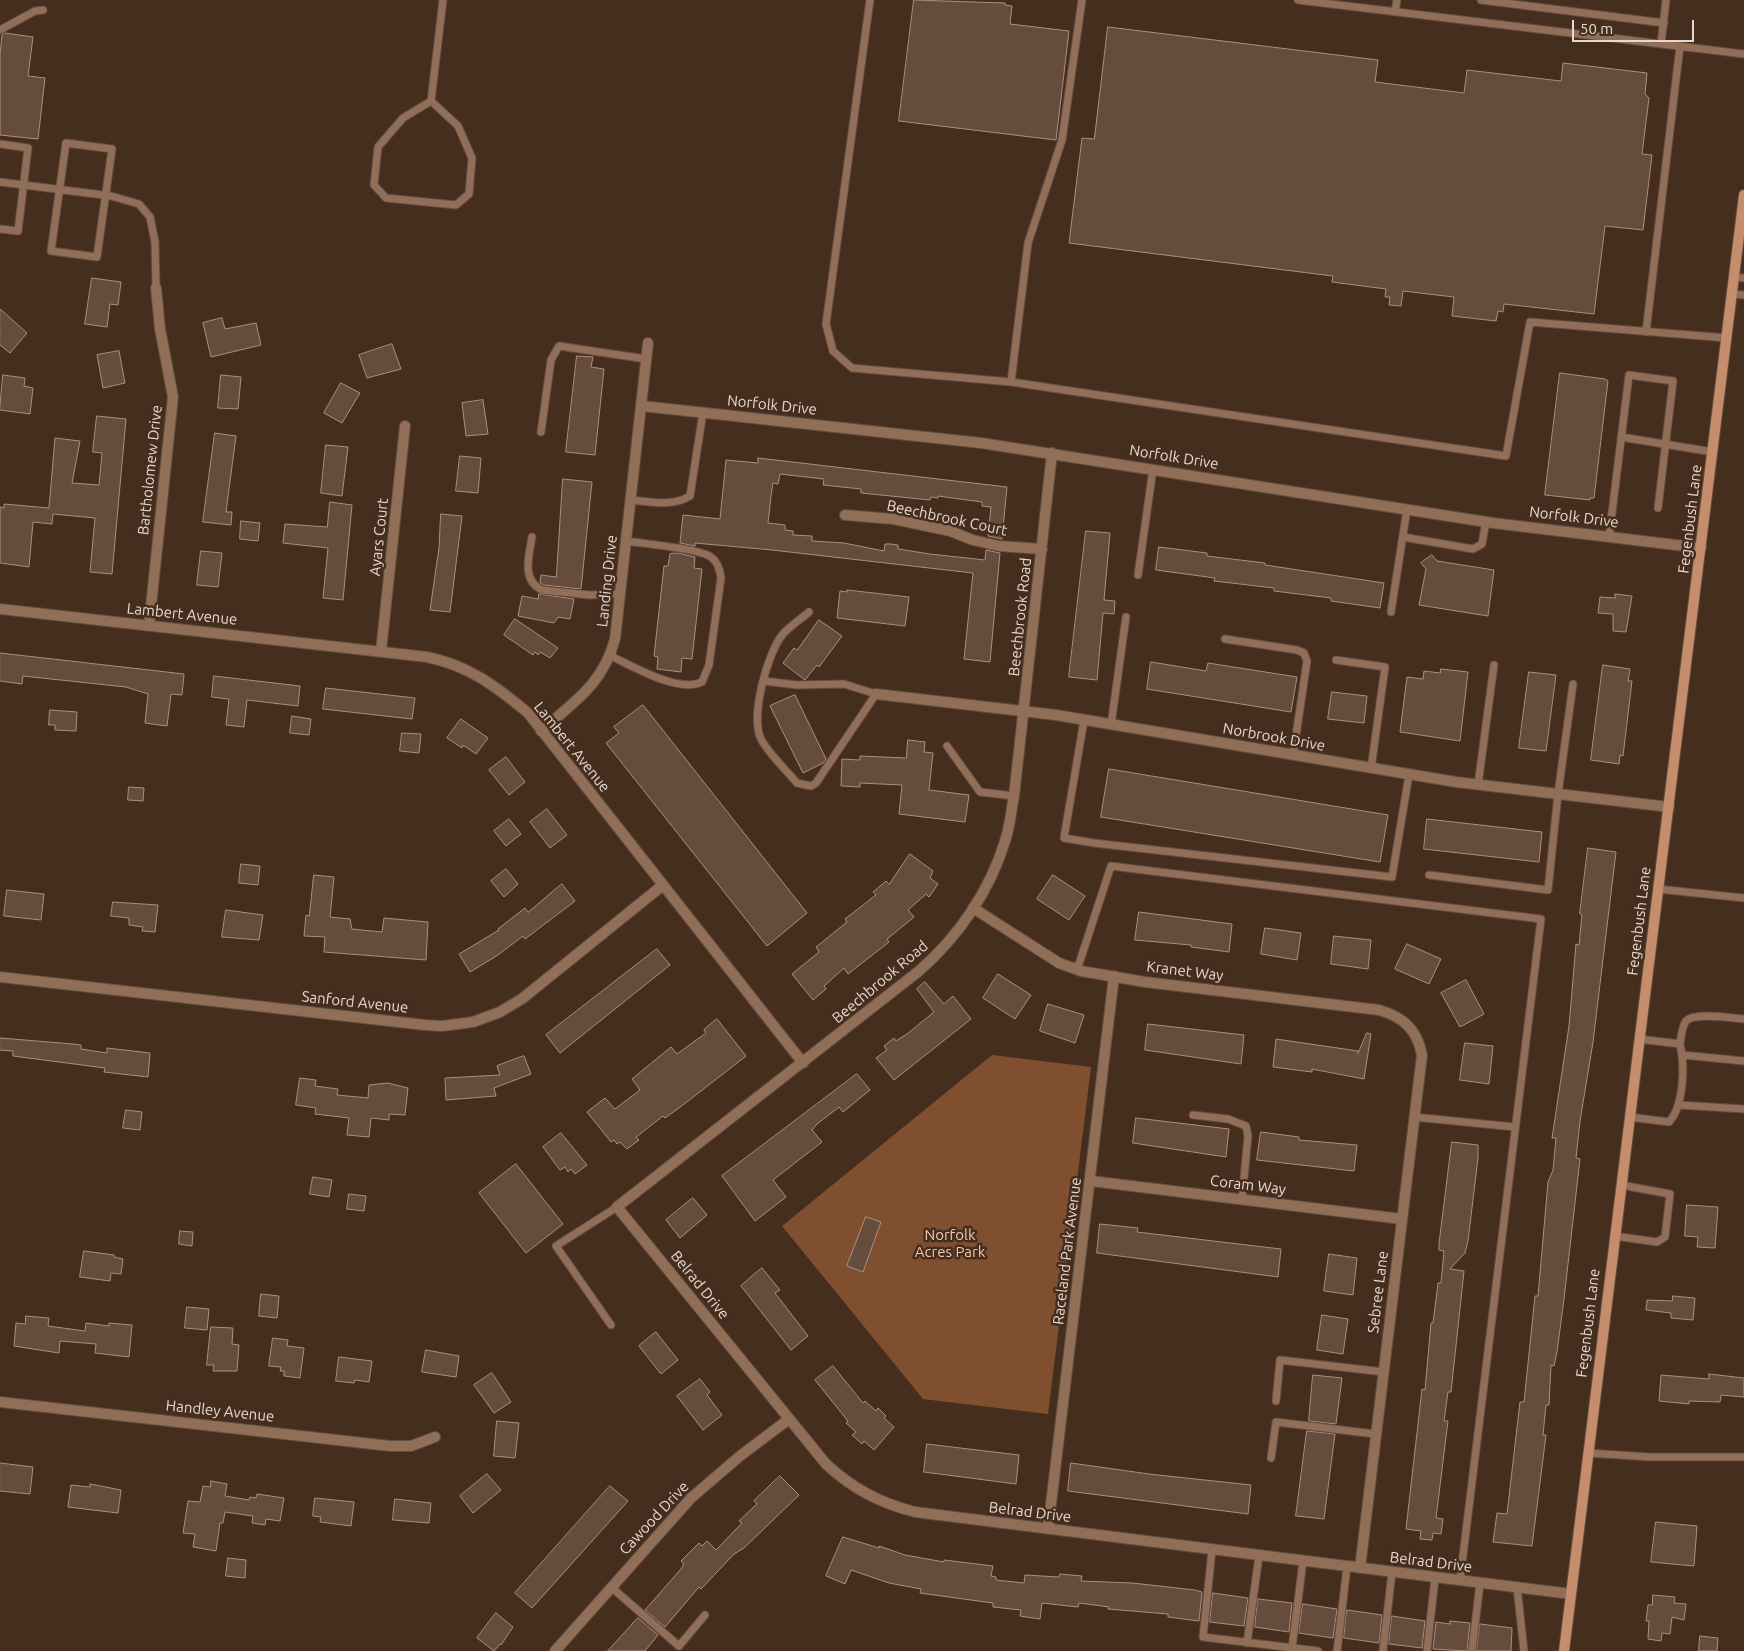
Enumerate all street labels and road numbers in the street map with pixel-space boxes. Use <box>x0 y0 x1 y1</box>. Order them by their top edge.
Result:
street label: Norfolk Drive <box>726 391 818 419</box>
street label: Bartholomew Drive <box>134 404 166 536</box>
street label: Norfolk Drive <box>1128 441 1220 473</box>
street label: Fegenbush Lane <box>1674 463 1706 575</box>
street label: Beechbrook Court <box>885 496 1009 540</box>
street label: Ayars Court <box>366 497 392 577</box>
street label: Norfolk Drive <box>1528 503 1620 531</box>
street label: Landing Drive <box>593 534 621 628</box>
street label: Beechbrook Road <box>1005 557 1035 677</box>
street label: Lambert Avenue <box>126 599 238 629</box>
street label: Lambert Avenue <box>530 698 614 796</box>
street label: Norbrook Drive <box>1221 719 1327 755</box>
street label: Fegenbush Lane <box>1623 865 1655 977</box>
street label: Beechbrook Road <box>829 937 931 1027</box>
street label: Kranet Way <box>1146 957 1224 985</box>
street label: Sanford Avenue <box>301 987 409 1017</box>
street label: Coram Way <box>1209 1171 1287 1199</box>
street label: Raceland Park Avenue <box>1049 1176 1085 1326</box>
street label: Belrad Drive <box>667 1247 733 1323</box>
street label: Sebree Lane <box>1364 1250 1392 1334</box>
street label: Fegenbush Lane <box>1572 1267 1604 1379</box>
street label: Handley Avenue <box>165 1396 275 1426</box>
street label: Cawood Drive <box>615 1478 693 1558</box>
street label: Belrad Drive <box>988 1498 1072 1526</box>
street label: Belrad Drive <box>1389 1548 1473 1576</box>

